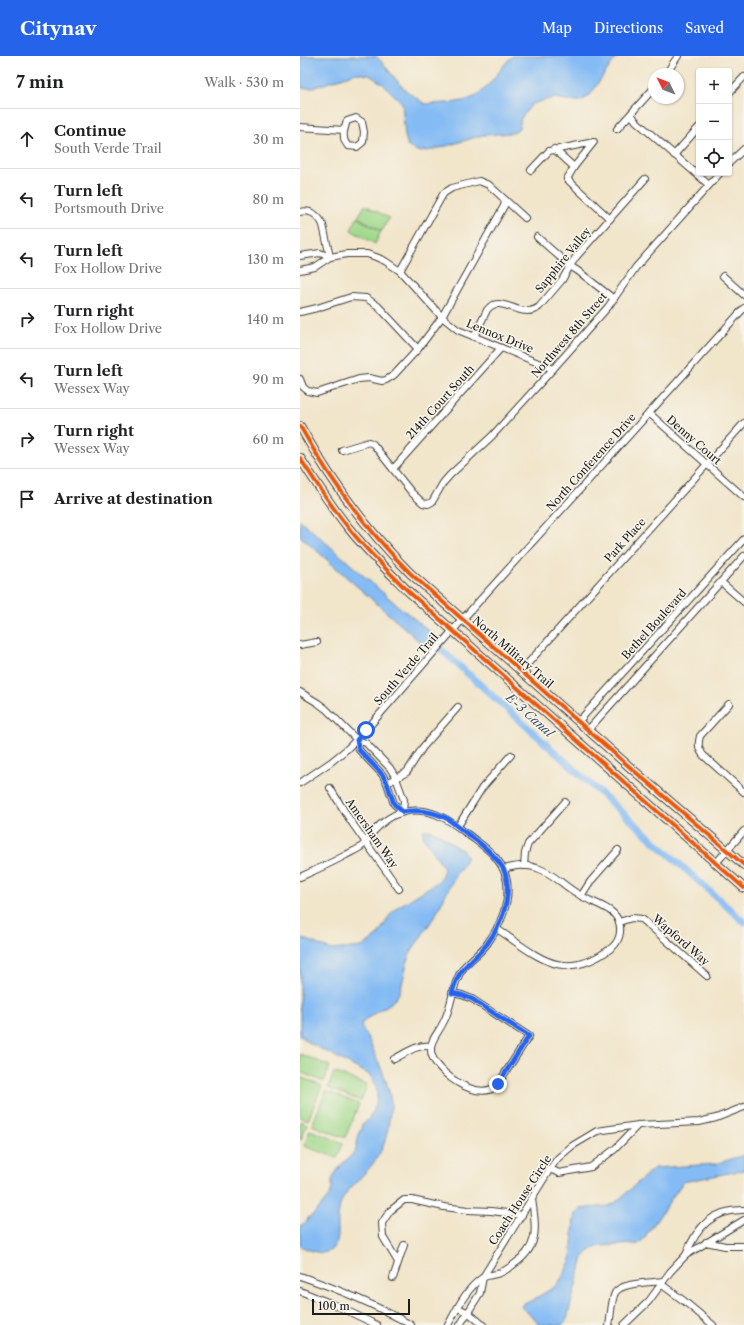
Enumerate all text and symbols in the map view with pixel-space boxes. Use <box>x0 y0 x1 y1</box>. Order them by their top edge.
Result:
text: Citynav <box>20 17 97 40</box>
text: Map <box>542 19 572 37</box>
text: Directions <box>594 19 663 37</box>
text: Saved <box>685 19 724 37</box>
north arrow <box>648 68 684 104</box>
map controls <box>696 68 732 176</box>
button: + <box>696 68 732 104</box>
text: 7 min <box>16 72 64 92</box>
text: Walk · 530 m <box>204 74 284 90</box>
button: − <box>696 104 732 140</box>
text: Continue <box>54 121 126 140</box>
icon: ahead <box>16 128 38 150</box>
text: 30 m <box>253 131 284 147</box>
text: South Verde Trail <box>54 140 162 156</box>
button: locate <box>696 140 732 176</box>
text: Turn left <box>54 181 123 200</box>
icon: left <box>16 188 38 210</box>
text: 80 m <box>252 191 284 207</box>
text: Portsmouth Drive <box>54 200 164 216</box>
street label: Sapphire Valley <box>532 224 594 296</box>
text: Turn left <box>54 241 123 260</box>
icon: left <box>16 248 38 270</box>
text: 130 m <box>248 251 284 267</box>
text: Fox Hollow Drive <box>54 260 162 276</box>
street label: Northwest 8th Street <box>528 289 610 381</box>
text: Turn right <box>54 301 134 320</box>
icon: right <box>16 308 38 330</box>
text: 140 m <box>247 311 284 327</box>
street label: Lennox Drive <box>464 316 536 356</box>
text: Fox Hollow Drive <box>54 320 162 336</box>
text: Turn left <box>54 361 123 380</box>
street label: 214th Court South <box>403 362 477 442</box>
icon: left <box>16 368 38 390</box>
text: 90 m <box>253 371 284 387</box>
text: Wessex Way <box>54 380 130 396</box>
street label: North Conference Drive <box>543 410 639 514</box>
street label: Denny Court <box>664 412 724 468</box>
text: Turn right <box>54 421 134 440</box>
icon: right <box>16 428 38 450</box>
text: 60 m <box>253 431 284 447</box>
text: Wessex Way <box>54 440 130 456</box>
icon: arrive <box>16 488 38 510</box>
text: Arrive at destination <box>54 489 213 508</box>
street label: Park Place <box>601 515 649 565</box>
street label: Bethel Boulevard <box>619 586 690 662</box>
street label: North Military Trail <box>470 613 557 691</box>
street label: South Verde Trail <box>371 629 442 708</box>
water label: E-3 Canal <box>502 689 558 741</box>
route start <box>357 721 375 739</box>
street label: Amersham Way <box>342 795 402 871</box>
street label: Wapford Way <box>649 911 713 969</box>
route end <box>489 1075 507 1093</box>
street label: Coach House Circle <box>486 1152 554 1248</box>
scale bar <box>312 1297 410 1316</box>
text: 100 m <box>318 1299 350 1313</box>

